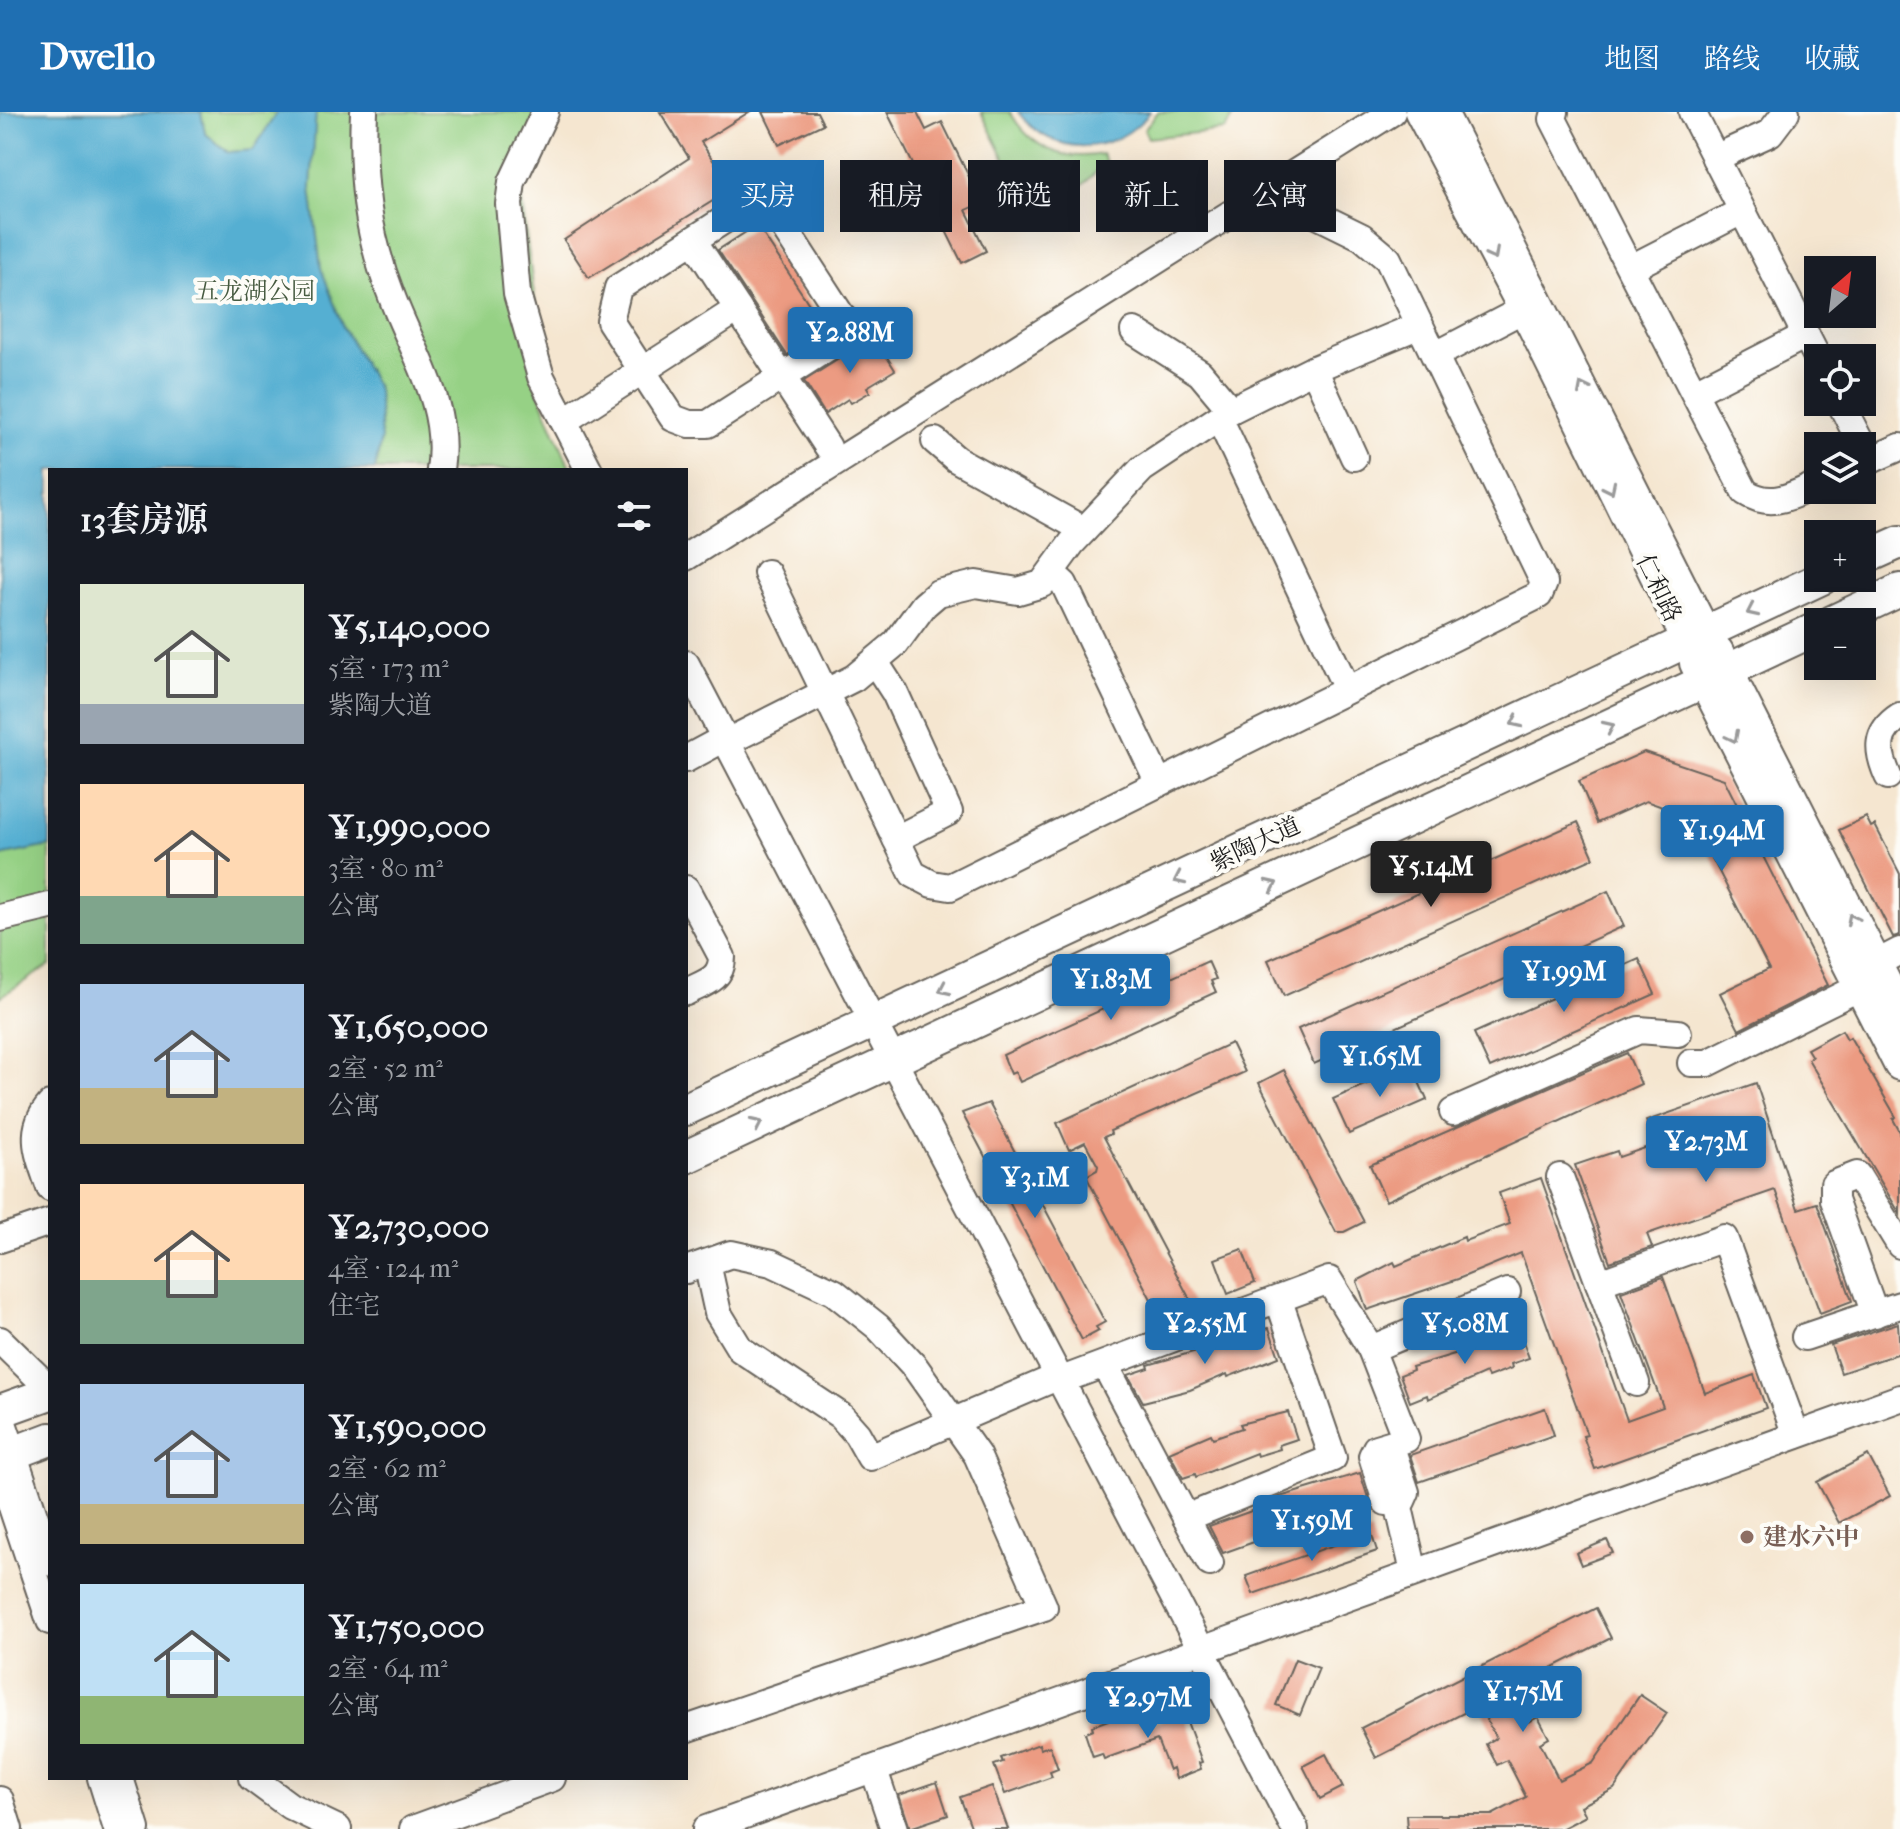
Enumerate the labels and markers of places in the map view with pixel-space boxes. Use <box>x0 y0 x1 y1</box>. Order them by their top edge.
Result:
pin: ¥2.88M <box>785 307 915 375</box>
pin: ¥1.94M <box>1657 805 1787 873</box>
pin: ¥5.14M <box>1366 841 1496 909</box>
pin: ¥1.99M <box>1499 946 1629 1014</box>
pin: ¥1.83M <box>1046 954 1176 1022</box>
pin: ¥1.65M <box>1315 1031 1445 1099</box>
pin: ¥2.73M <box>1641 1116 1771 1184</box>
pin: ¥3.1M <box>979 1152 1091 1220</box>
pin: ¥2.55M <box>1140 1298 1270 1366</box>
pin: ¥5.08M <box>1400 1298 1530 1366</box>
pin: ¥1.59M <box>1247 1495 1377 1563</box>
place label: 建水六中 <box>1763 1523 1859 1551</box>
marker: 建水六中 <box>1738 1528 1756 1546</box>
pin: ¥1.75M <box>1458 1666 1588 1734</box>
pin: ¥2.97M <box>1083 1672 1213 1740</box>

